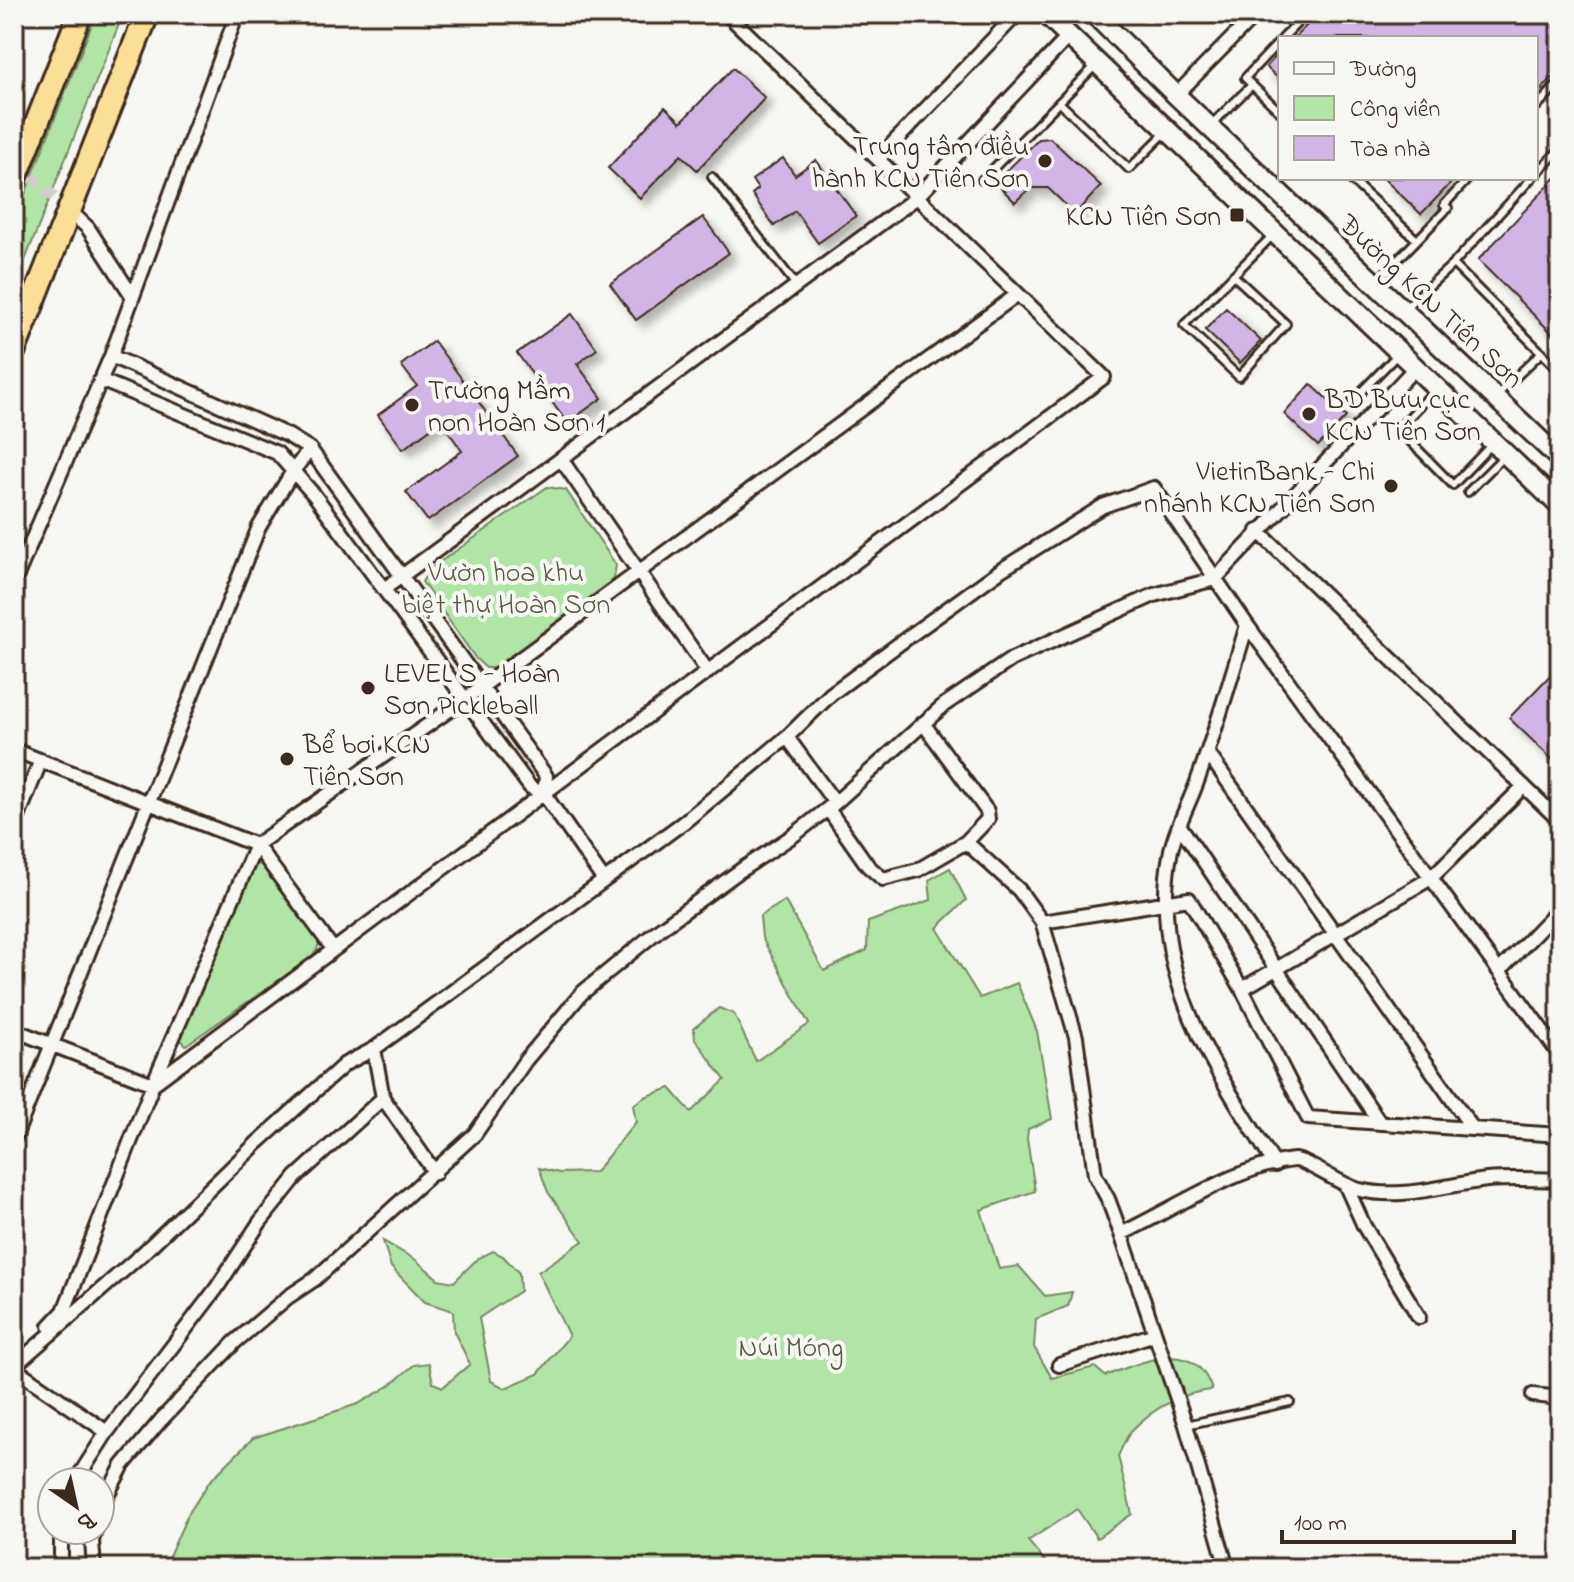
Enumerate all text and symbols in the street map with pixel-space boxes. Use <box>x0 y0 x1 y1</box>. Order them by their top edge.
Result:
legend <box>1278 36 1538 180</box>
text: Đường <box>1349 53 1416 88</box>
text: Công viên <box>1350 93 1440 128</box>
place label: Trung tâm điều hành KCN Tiên Sơn <box>812 128 1029 201</box>
text: Tòa nhà <box>1350 133 1430 168</box>
marker: Trung tâm điều hành KCN Tiên Sơn <box>1036 152 1054 170</box>
place label: KCN Tiên Sơn <box>1065 198 1221 239</box>
street label: Đường KCN Tiên Sơn <box>1327 205 1531 399</box>
marker: KCN Tiên Sơn <box>1228 206 1246 224</box>
place label: Trường Mầm non Hoàn Sơn 1 <box>428 372 605 445</box>
place label: BD Bưu cục KCN Tiên Sơn <box>1324 381 1481 454</box>
marker: Trường Mầm non Hoàn Sơn 1 <box>403 396 421 414</box>
marker: BD Bưu cục KCN Tiên Sơn <box>1300 405 1318 423</box>
place label: VietinBank - Chi nhánh KCN Tiên Sơn <box>1144 453 1375 526</box>
marker: VietinBank - Chi nhánh KCN Tiên Sơn <box>1382 477 1400 495</box>
park label: Vườn hoa khu biệt thự Hoàn Sơn <box>402 554 610 627</box>
place label: LEVEL S - Hoàn Sơn Pickleball <box>384 655 560 728</box>
marker: LEVEL S - Hoàn Sơn Pickleball <box>359 679 377 697</box>
place label: Bể bơi KCN Tiên Sơn <box>302 726 431 799</box>
marker: Bể bơi KCN Tiên Sơn <box>278 750 296 768</box>
park label: Núi Móng <box>739 1329 843 1370</box>
north arrow <box>36 1466 116 1546</box>
scale bar <box>1282 1494 1514 1544</box>
text: B <box>70 1502 101 1538</box>
text: 100 m <box>1294 1507 1347 1542</box>

